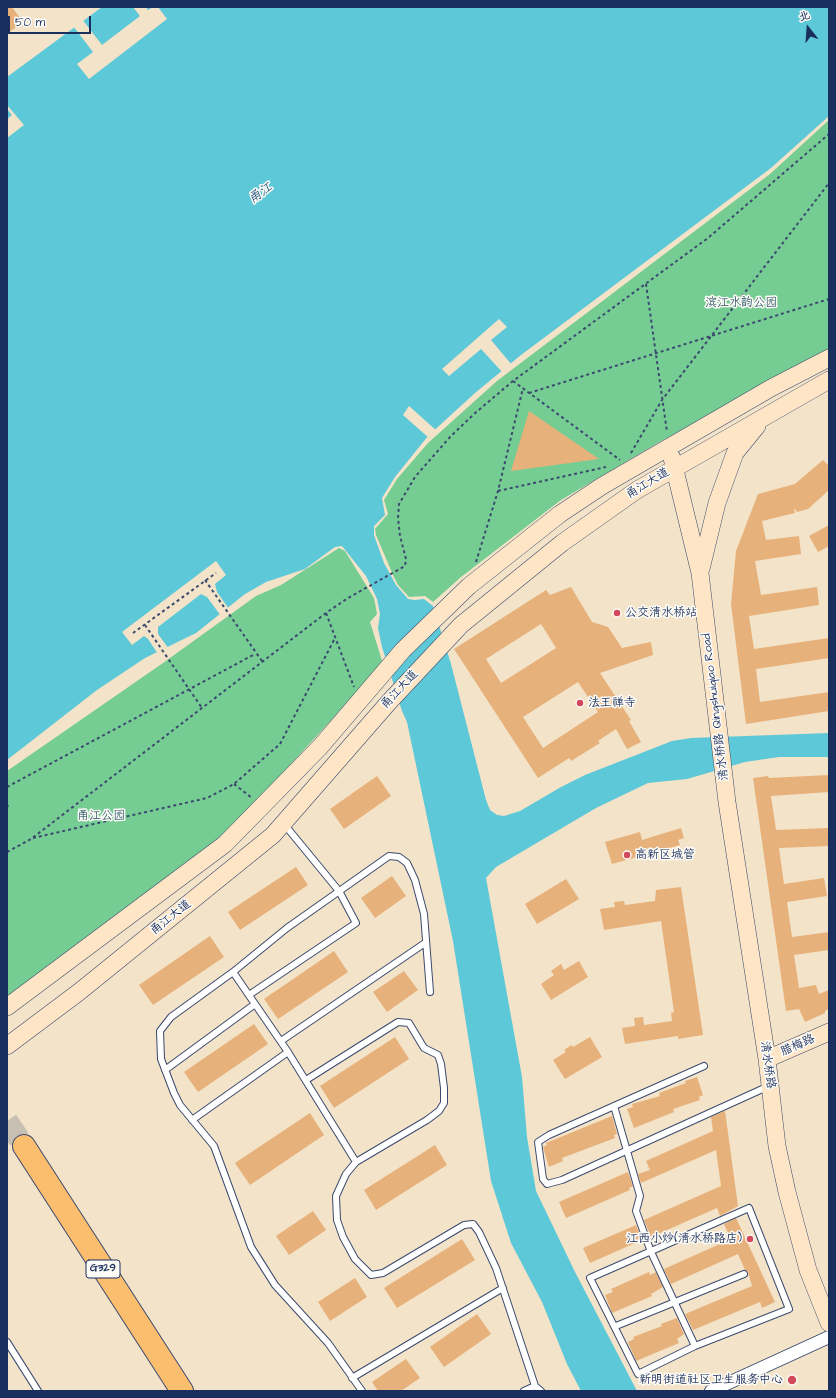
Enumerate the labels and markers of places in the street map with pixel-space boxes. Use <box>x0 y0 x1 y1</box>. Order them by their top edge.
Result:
place label: 公交清水桥站 <box>625 606 697 620</box>
marker: 公交清水桥站 <box>612 608 622 618</box>
place label: 法王禅寺 <box>588 696 636 710</box>
marker: 法王禅寺 <box>575 698 585 708</box>
place label: 高新区城管 <box>635 848 695 862</box>
marker: 高新区城管 <box>622 850 632 860</box>
place label: 江西小炒(清水桥路店) <box>626 1232 742 1246</box>
marker: 江西小炒(清水桥路店) <box>745 1234 755 1244</box>
place label: 新明街道社区卫生服务中心 <box>639 1373 783 1387</box>
marker: 新明街道社区卫生服务中心 <box>786 1374 798 1386</box>

